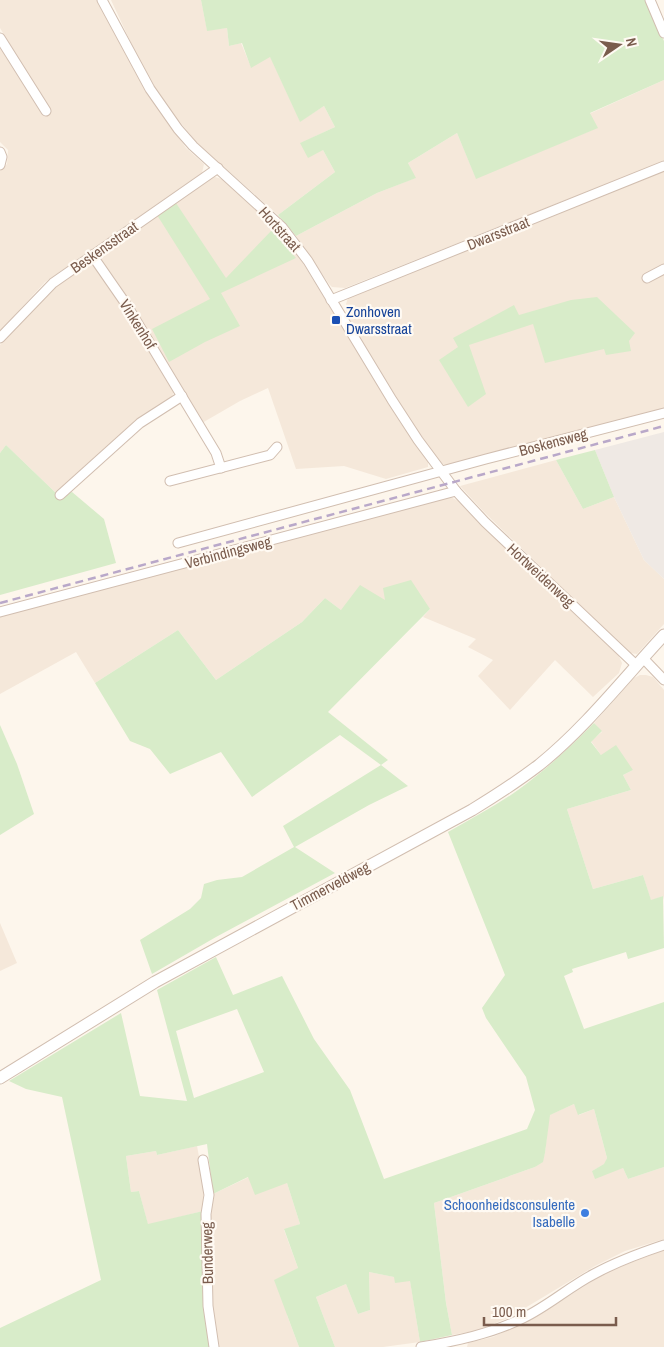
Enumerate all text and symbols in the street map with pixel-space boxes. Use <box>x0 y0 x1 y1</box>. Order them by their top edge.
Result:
north arrow <box>594 20 644 70</box>
text: N <box>622 36 641 48</box>
street label: Hortstraat <box>254 202 306 257</box>
street label: Dwarsstraat <box>464 211 533 255</box>
street label: Beskensstraat <box>66 216 142 278</box>
street label: Vinkenhof <box>114 295 162 353</box>
place label: Zonhoven Dwarsstraat <box>346 301 412 339</box>
marker: Zonhoven Dwarsstraat <box>330 314 342 326</box>
street label: Boskensweg <box>517 423 590 461</box>
street label: Verbindingsweg <box>183 530 273 574</box>
street label: Hortweidenweg <box>503 538 580 612</box>
street label: Timmerveldweg <box>287 856 374 916</box>
place label: Schoonheidsconsulente Isabelle <box>444 1194 575 1232</box>
marker: Schoonheidsconsulente Isabelle <box>579 1207 591 1219</box>
street label: Bunderweg <box>196 1222 218 1284</box>
scale bar <box>484 1294 616 1326</box>
text: 100 m <box>492 1301 526 1322</box>

